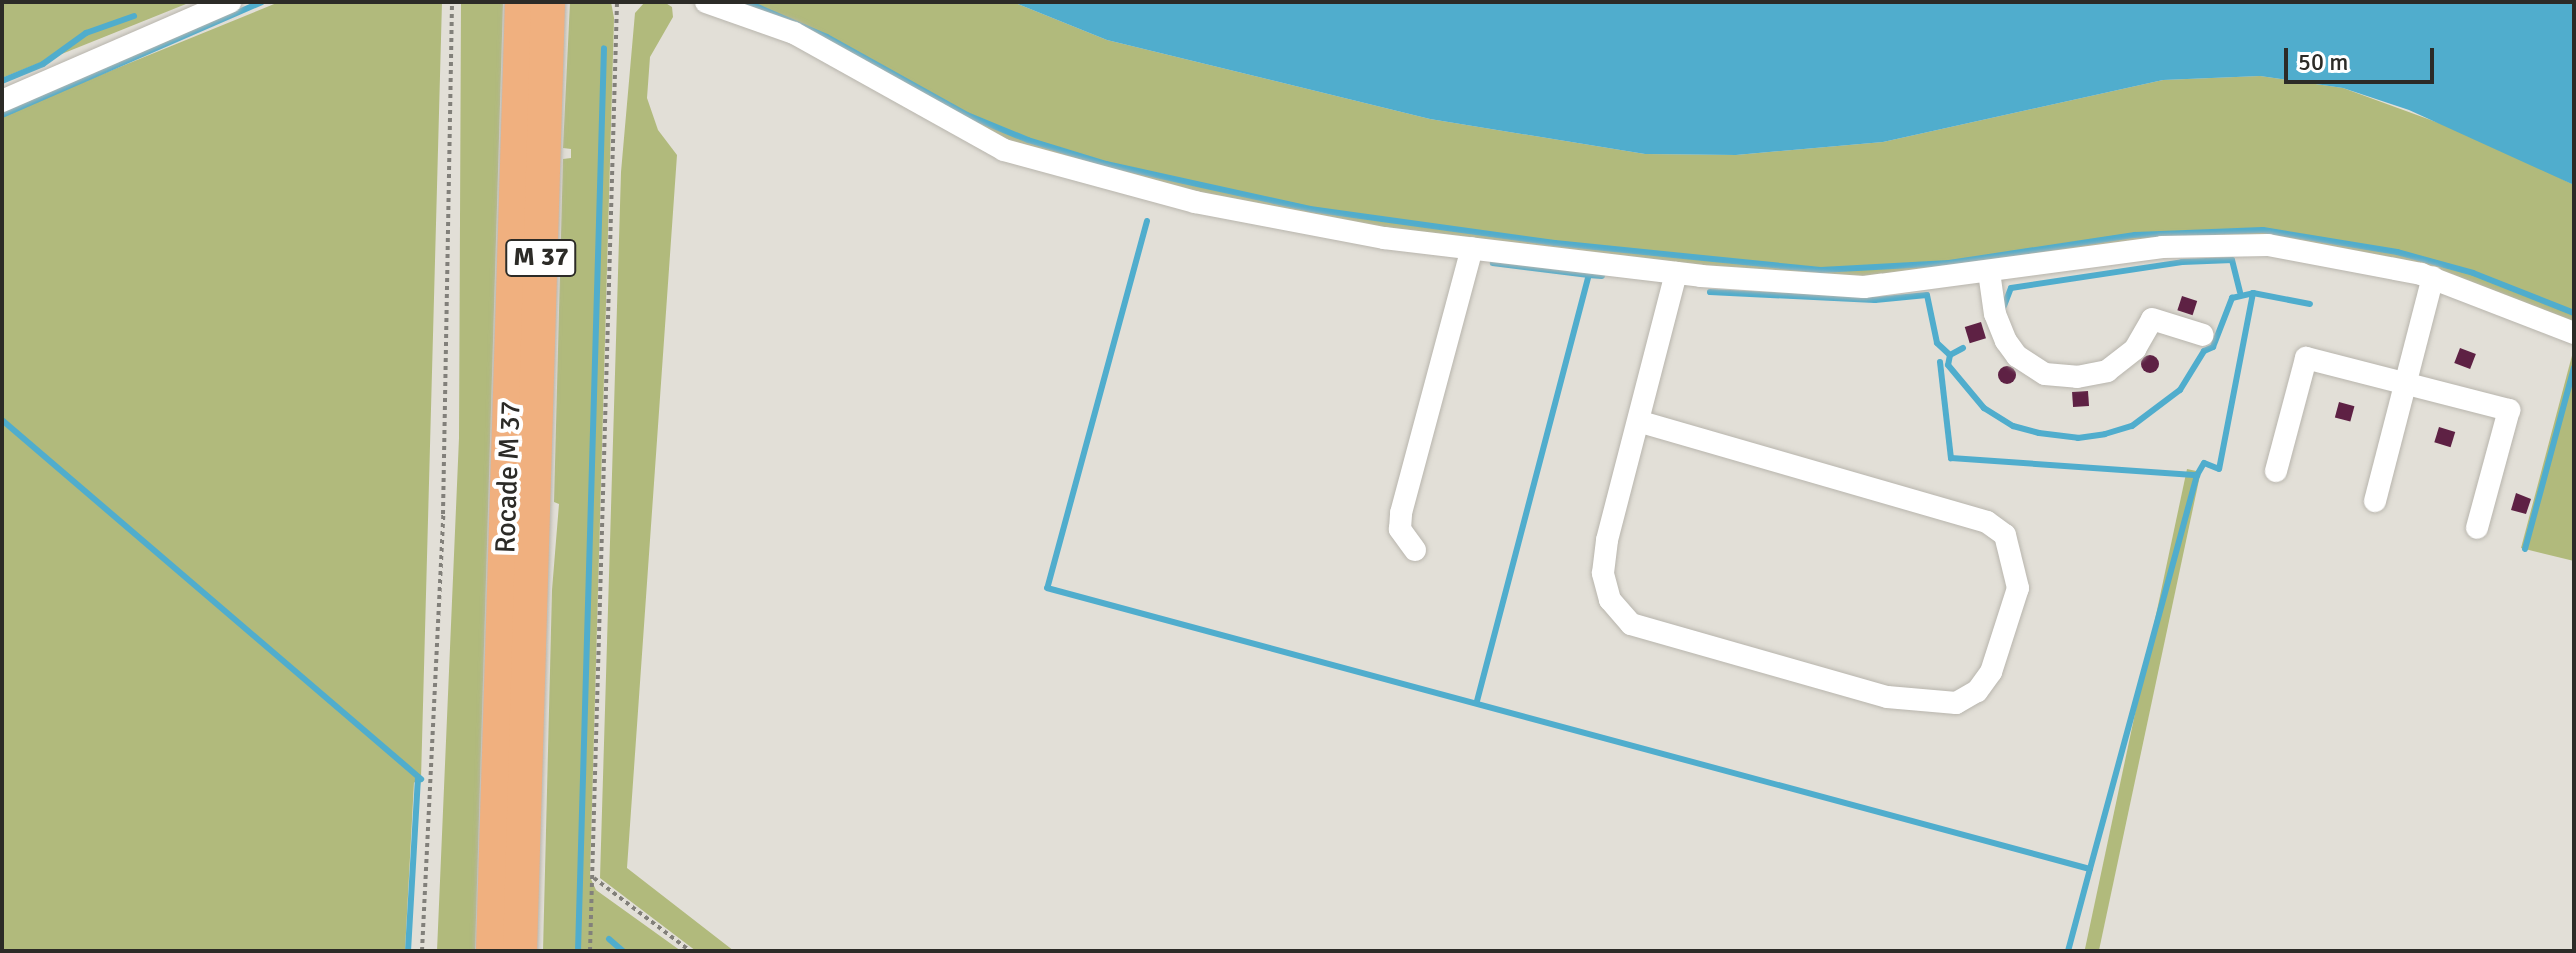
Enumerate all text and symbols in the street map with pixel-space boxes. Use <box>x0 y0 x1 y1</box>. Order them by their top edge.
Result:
scale bar <box>2288 32 2438 82</box>
text: 50 m <box>2298 47 2348 77</box>
road number: M 37 <box>505 236 577 280</box>
street label: Rocade M 37 <box>489 400 527 554</box>

